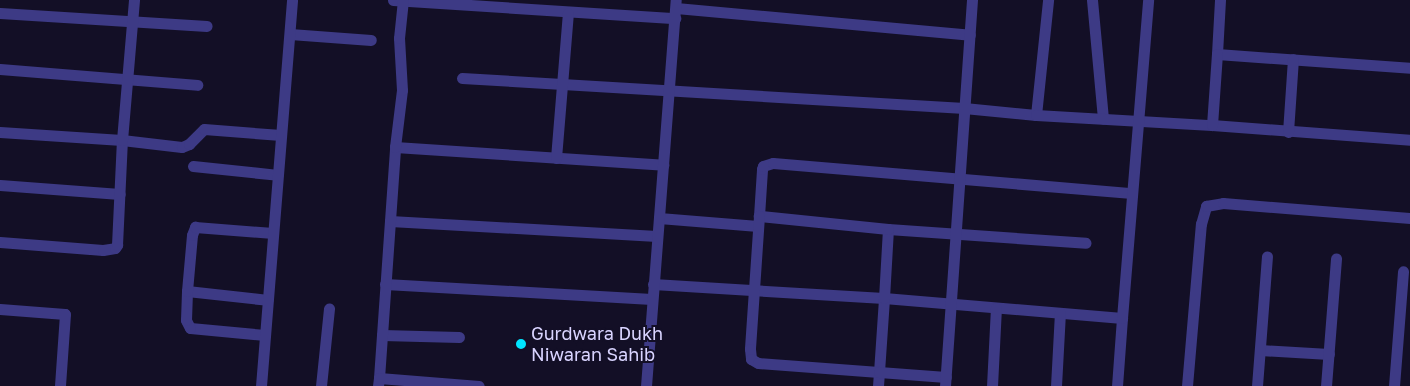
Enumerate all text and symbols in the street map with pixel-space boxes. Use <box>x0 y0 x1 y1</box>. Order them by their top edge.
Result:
place label: Gurdwara Dukh Niwaran Sahib <box>531 323 663 366</box>
marker: Gurdwara Dukh Niwaran Sahib <box>515 338 527 350</box>

